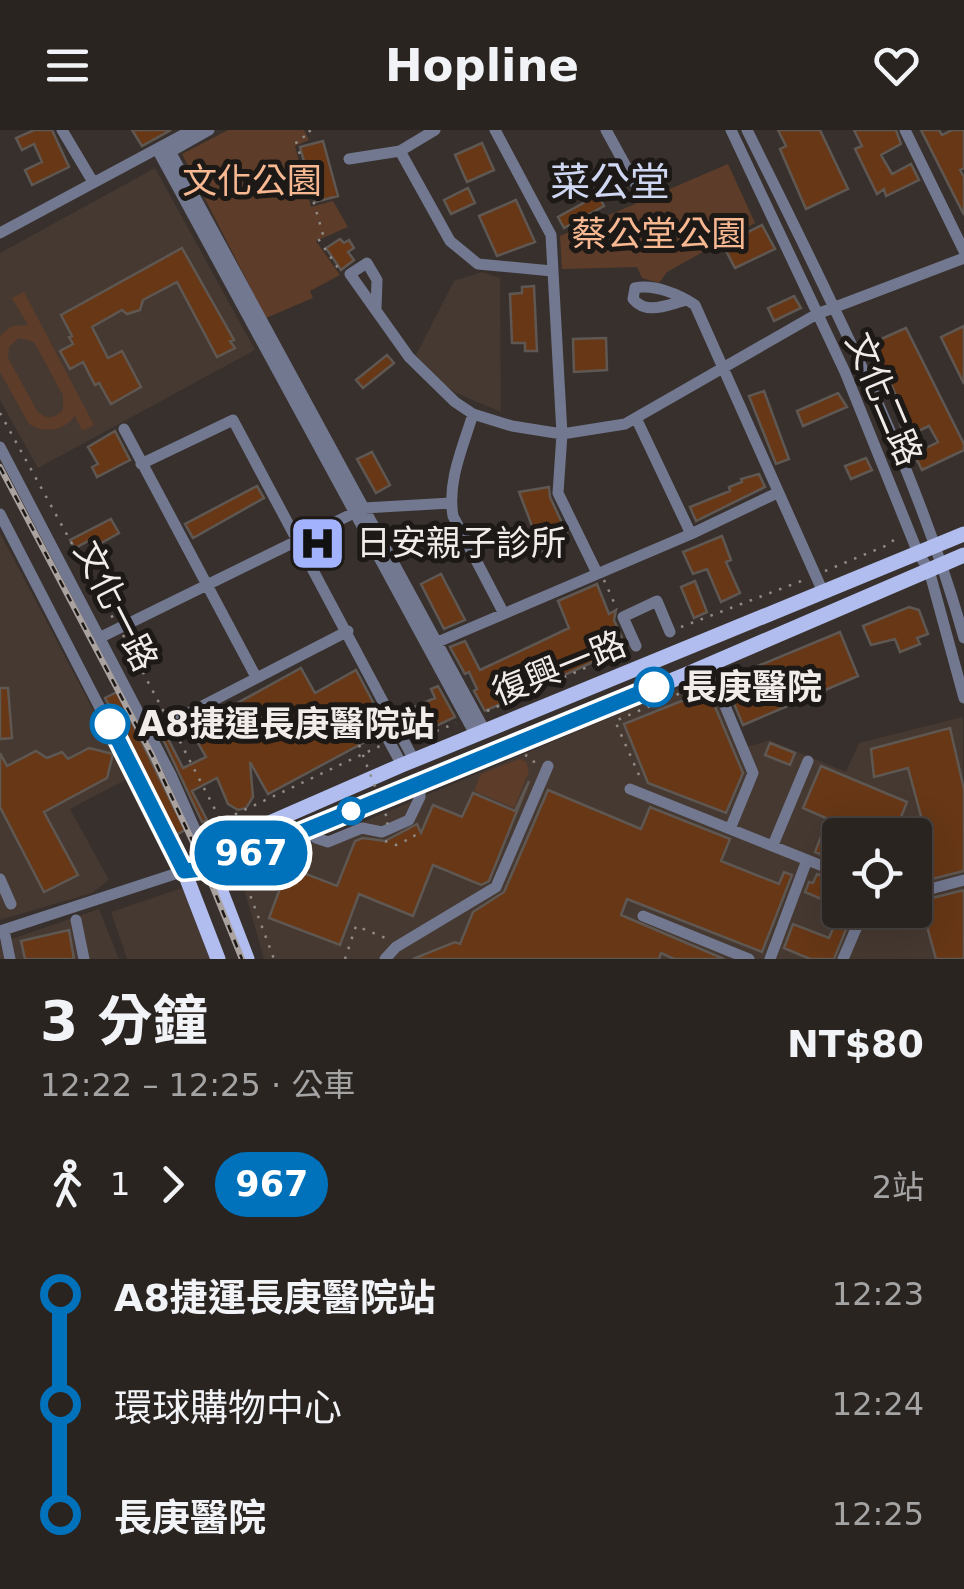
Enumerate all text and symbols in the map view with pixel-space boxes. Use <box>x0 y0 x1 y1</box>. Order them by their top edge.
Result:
icon: menu <box>40 38 95 93</box>
icon: heart <box>869 38 924 93</box>
text: Hopline <box>385 39 579 92</box>
district label: 菜公堂 <box>550 159 670 205</box>
park label: 文化公園 <box>182 161 322 201</box>
park label: 蔡公堂公園 <box>571 214 747 254</box>
street label: 文化二路 <box>838 327 930 471</box>
hospital icon: 日安親子診所 <box>287 513 347 573</box>
place label: 日安親子診所 <box>356 523 566 563</box>
street label: 文化一路 <box>66 535 166 677</box>
street label: 復興一路 <box>487 623 631 713</box>
place label: 長庚醫院 <box>682 667 822 707</box>
marker: 長庚醫院 <box>635 668 673 706</box>
place label: A8捷運長庚醫院站 <box>138 704 434 744</box>
marker: A8捷運長庚醫院站 <box>91 705 129 743</box>
unlabelled marker <box>338 798 364 824</box>
map controls <box>822 818 932 928</box>
button: locate <box>822 818 932 928</box>
line badge: 967 <box>194 820 308 886</box>
text: 967 <box>214 833 288 873</box>
text: 3 分鐘 <box>40 989 207 1053</box>
text: NT$80 <box>787 1022 924 1066</box>
text: 12:22 – 12:25 · 公車 <box>40 1066 355 1104</box>
icon: walk <box>40 1157 95 1212</box>
icon: forward <box>145 1157 200 1212</box>
text: 967 <box>235 1164 308 1204</box>
text: 1 <box>110 1165 130 1203</box>
text: 2站 <box>872 1168 924 1206</box>
text: 12:23 <box>832 1275 924 1313</box>
text: A8捷運長庚醫院站 <box>114 1276 436 1320</box>
text: 12:24 <box>832 1385 924 1423</box>
text: 環球購物中心 <box>114 1386 342 1430</box>
text: 12:25 <box>832 1495 924 1533</box>
text: 長庚醫院 <box>114 1496 266 1540</box>

